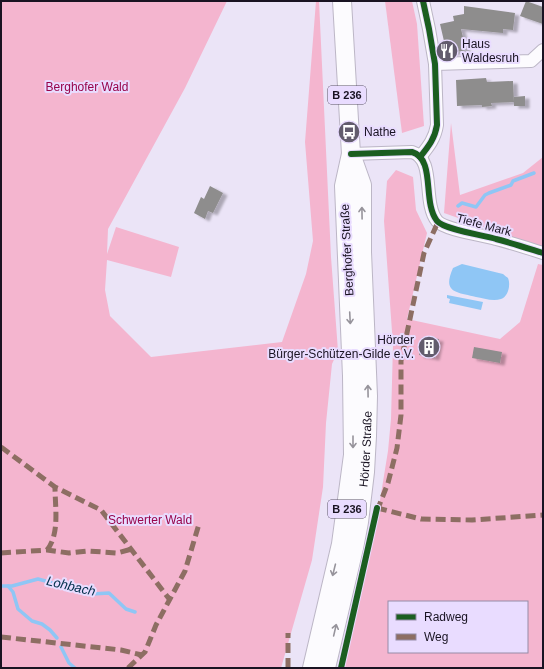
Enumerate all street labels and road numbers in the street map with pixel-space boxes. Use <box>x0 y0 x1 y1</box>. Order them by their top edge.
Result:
road number: B 236 <box>328 86 366 104</box>
street label: Berghofer Straße <box>338 203 356 296</box>
street label: Tiefe Mark <box>455 211 514 239</box>
street label: Hörder Straße <box>356 411 375 488</box>
road number: B 236 <box>328 500 366 518</box>

